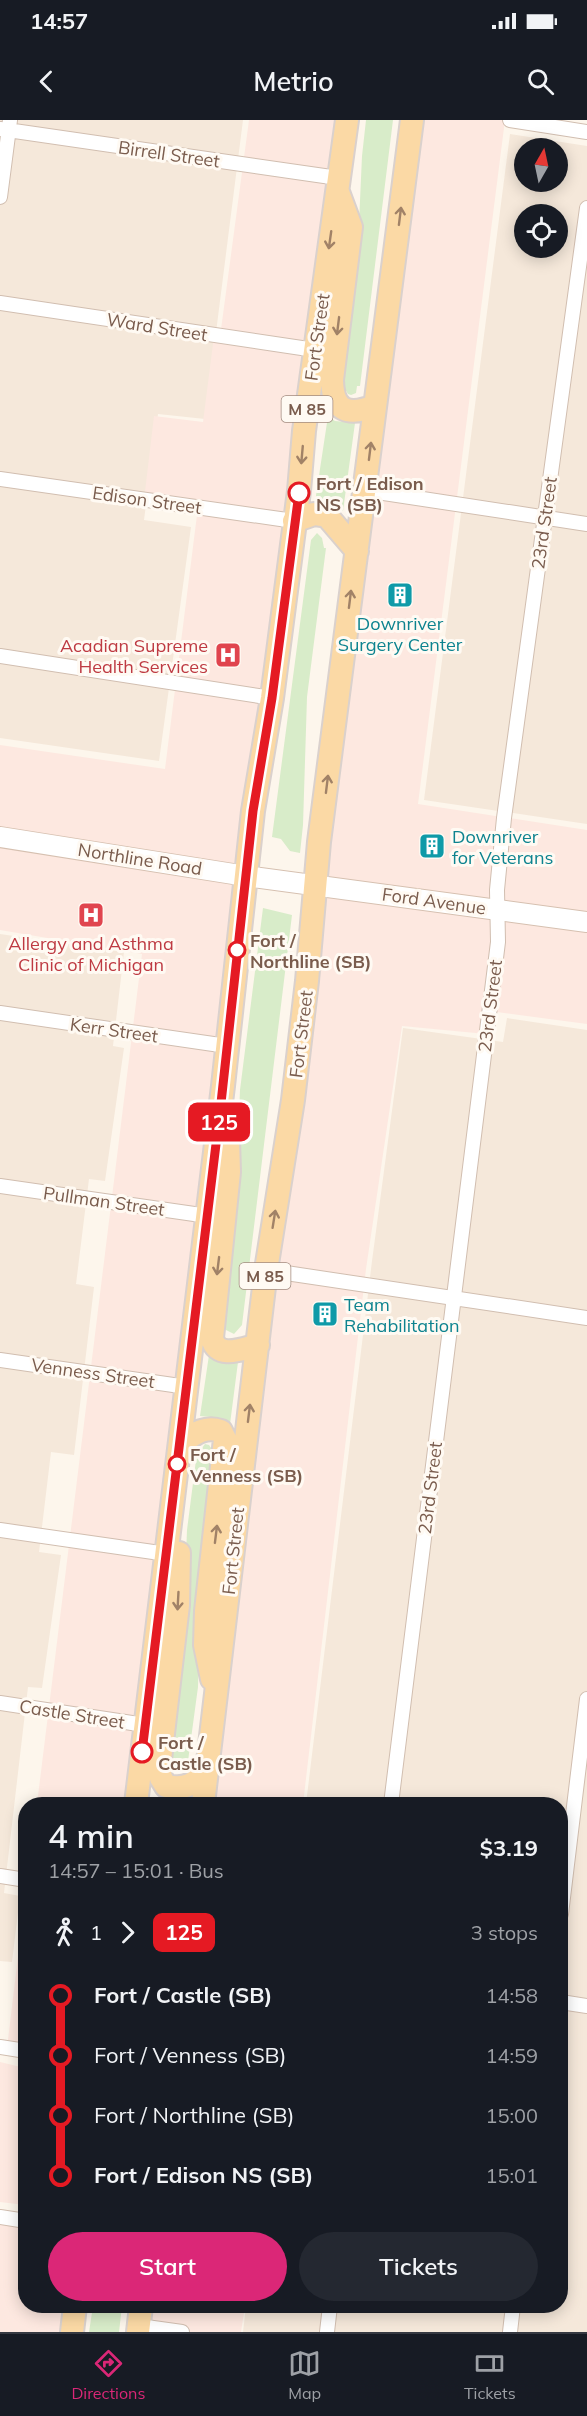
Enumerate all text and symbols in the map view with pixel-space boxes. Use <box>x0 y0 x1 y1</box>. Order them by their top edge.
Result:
text: 14:57 <box>30 7 88 35</box>
text: Metrio <box>253 64 334 98</box>
icon: back <box>30 65 63 98</box>
icon: search <box>524 65 557 98</box>
street label: Birrell Street <box>117 135 221 173</box>
north arrow <box>514 138 568 192</box>
map controls <box>514 138 568 258</box>
button: locate <box>514 204 568 258</box>
one-way arrow <box>395 206 406 226</box>
one-way arrow <box>324 230 335 250</box>
street label: Fort Street <box>299 292 335 382</box>
street label: Ward Street <box>105 308 209 346</box>
one-way arrow <box>333 316 344 336</box>
road number: M 85 <box>282 396 332 422</box>
one-way arrow <box>364 441 375 461</box>
one-way arrow <box>296 444 307 464</box>
place label: Fort / Edison NS (SB) <box>316 472 424 516</box>
street label: 23rd Street <box>526 475 562 571</box>
street label: Edison Street <box>91 481 203 519</box>
marker: Fort / Edison NS (SB) <box>288 482 310 504</box>
building icon: Downriver Surgery Center <box>385 580 415 610</box>
one-way arrow <box>345 590 356 609</box>
place label: Downriver Surgery Center <box>338 612 463 656</box>
place label: Acadian Supreme Health Services <box>60 634 208 678</box>
hospital icon: Acadian Supreme Health Services <box>213 640 243 670</box>
one-way arrow <box>321 775 332 794</box>
place label: Downriver for Veterans <box>452 825 553 869</box>
building icon: Downriver for Veterans <box>417 831 447 861</box>
street label: Northline Road <box>76 838 204 880</box>
street label: Ford Avenue <box>381 882 487 920</box>
hospital icon: Allergy and Asthma Clinic of Michigan <box>76 900 106 930</box>
place label: Fort / Northline (SB) <box>250 929 371 973</box>
place label: Allergy and Asthma Clinic of Michigan <box>8 932 174 976</box>
marker: Fort / Northline (SB) <box>228 941 246 959</box>
street label: 23rd Street <box>473 958 507 1054</box>
street label: Fort Street <box>284 989 318 1079</box>
street label: Kerr Street <box>69 1012 159 1048</box>
line badge: 125 <box>184 1102 254 1142</box>
text: 125 <box>200 1109 238 1135</box>
street label: Pullman Street <box>42 1181 166 1221</box>
one-way arrow <box>269 1210 280 1230</box>
one-way arrow <box>212 1255 223 1275</box>
road number: M 85 <box>240 1263 290 1289</box>
place label: Team Rehabilitation <box>344 1293 460 1337</box>
building icon: Team Rehabilitation <box>310 1299 340 1329</box>
street label: Venness Street <box>30 1353 156 1393</box>
one-way arrow <box>244 1403 255 1423</box>
street label: 23rd Street <box>413 1440 447 1536</box>
place label: Fort / Venness (SB) <box>189 1443 303 1487</box>
marker: Fort / Venness (SB) <box>168 1455 186 1473</box>
street label: Fort Street <box>217 1506 249 1596</box>
one-way arrow <box>210 1524 221 1544</box>
one-way arrow <box>173 1590 184 1610</box>
street label: Castle Street <box>18 1694 126 1734</box>
place label: Fort / Castle (SB) <box>158 1731 253 1775</box>
marker: Fort / Castle (SB) <box>131 1741 153 1763</box>
text: 4 min <box>48 1815 134 1856</box>
text: $3.19 <box>480 1834 538 1862</box>
text: 14:57 – 15:01 · Bus <box>48 1858 224 1883</box>
icon: walk <box>48 1916 81 1949</box>
icon: forward <box>111 1916 144 1949</box>
text: 125 <box>165 1919 203 1945</box>
text: 1 <box>90 1920 102 1945</box>
text: 3 stops <box>471 1920 538 1945</box>
text: Fort / Castle (SB) <box>94 1981 272 2009</box>
text: 14:58 <box>485 1983 538 2008</box>
text: Fort / Venness (SB) <box>94 2041 287 2069</box>
text: 14:59 <box>485 2043 538 2068</box>
text: Fort / Northline (SB) <box>94 2101 294 2129</box>
text: 15:00 <box>485 2103 538 2128</box>
text: Fort / Edison NS (SB) <box>94 2161 313 2189</box>
text: 15:01 <box>485 2163 538 2188</box>
button: Start <box>48 2232 287 2301</box>
button: Tickets <box>299 2232 538 2301</box>
tab: Directions <box>71 2347 145 2403</box>
tab: Map <box>288 2347 321 2403</box>
tab: Tickets <box>464 2347 516 2403</box>

